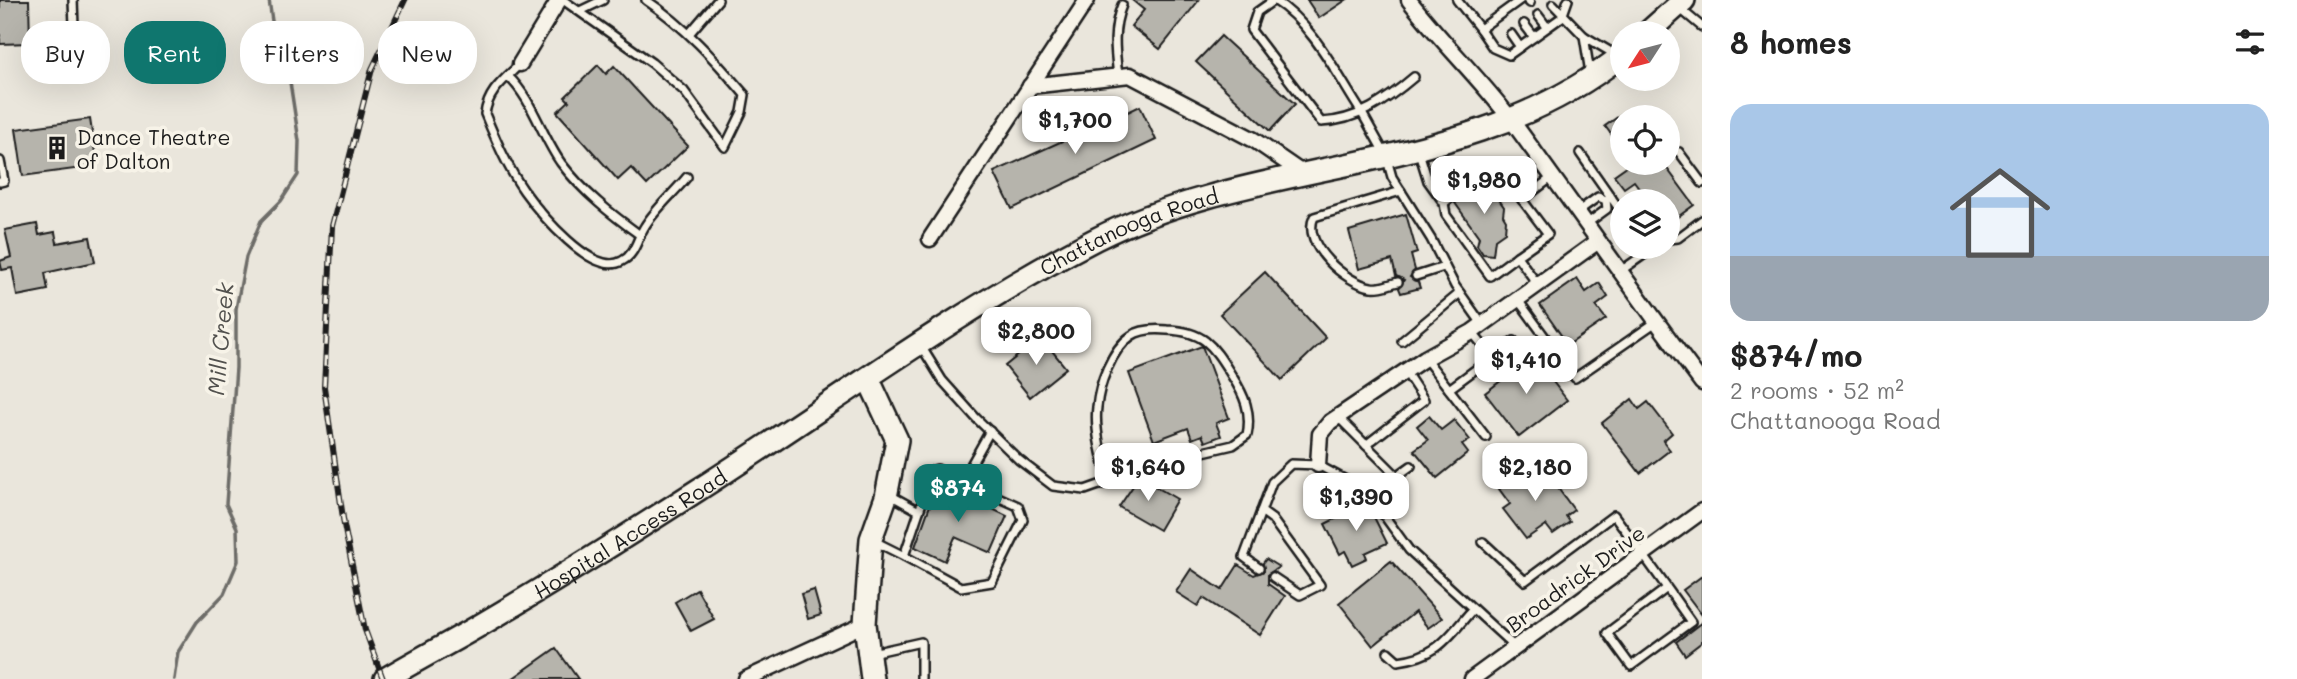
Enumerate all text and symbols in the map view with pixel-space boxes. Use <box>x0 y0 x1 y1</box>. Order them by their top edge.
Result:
chip: Buy <box>21 21 110 84</box>
chip: Rent <box>124 21 226 84</box>
chip: Filters <box>240 21 364 84</box>
chip: New <box>378 21 477 84</box>
north arrow <box>1610 21 1680 91</box>
map controls <box>1610 21 1680 259</box>
text: 8 homes <box>1730 22 1852 62</box>
icon: filters <box>2231 23 2269 61</box>
pin: $1,700 <box>1018 96 1132 156</box>
text: $1,700 <box>1038 104 1112 134</box>
button: locate <box>1610 105 1680 175</box>
place label: Dance Theatre of Dalton <box>77 123 231 174</box>
building icon: Dance Theatre of Dalton <box>43 134 71 162</box>
icon: home <box>1937 150 2063 276</box>
pin: $1,980 <box>1427 156 1541 216</box>
text: $1,980 <box>1447 164 1521 194</box>
street label: Chattanooga Road <box>1034 181 1221 281</box>
button: layers <box>1610 189 1680 259</box>
water label: Mill Creek <box>200 281 240 397</box>
pin: $2,800 <box>979 308 1093 367</box>
text: $2,800 <box>997 315 1075 345</box>
text: $874/mo <box>1730 335 1862 375</box>
pin: $1,410 <box>1469 336 1583 396</box>
text: $1,410 <box>1490 344 1562 374</box>
text: 2 rooms · 52 m² <box>1730 375 1904 405</box>
text: Chattanooga Road <box>1730 405 1941 435</box>
pin: $1,640 <box>1091 444 1205 503</box>
pin: $2,180 <box>1478 444 1592 503</box>
text: $1,640 <box>1111 451 1185 481</box>
text: $2,180 <box>1498 451 1572 481</box>
street label: Hospital Access Road <box>528 462 731 604</box>
pin: $874 <box>917 464 999 524</box>
text: $874 <box>930 472 986 502</box>
pin: $1,390 <box>1299 474 1413 533</box>
text: $1,390 <box>1319 481 1393 511</box>
street label: Broadrick Drive <box>1500 519 1650 637</box>

